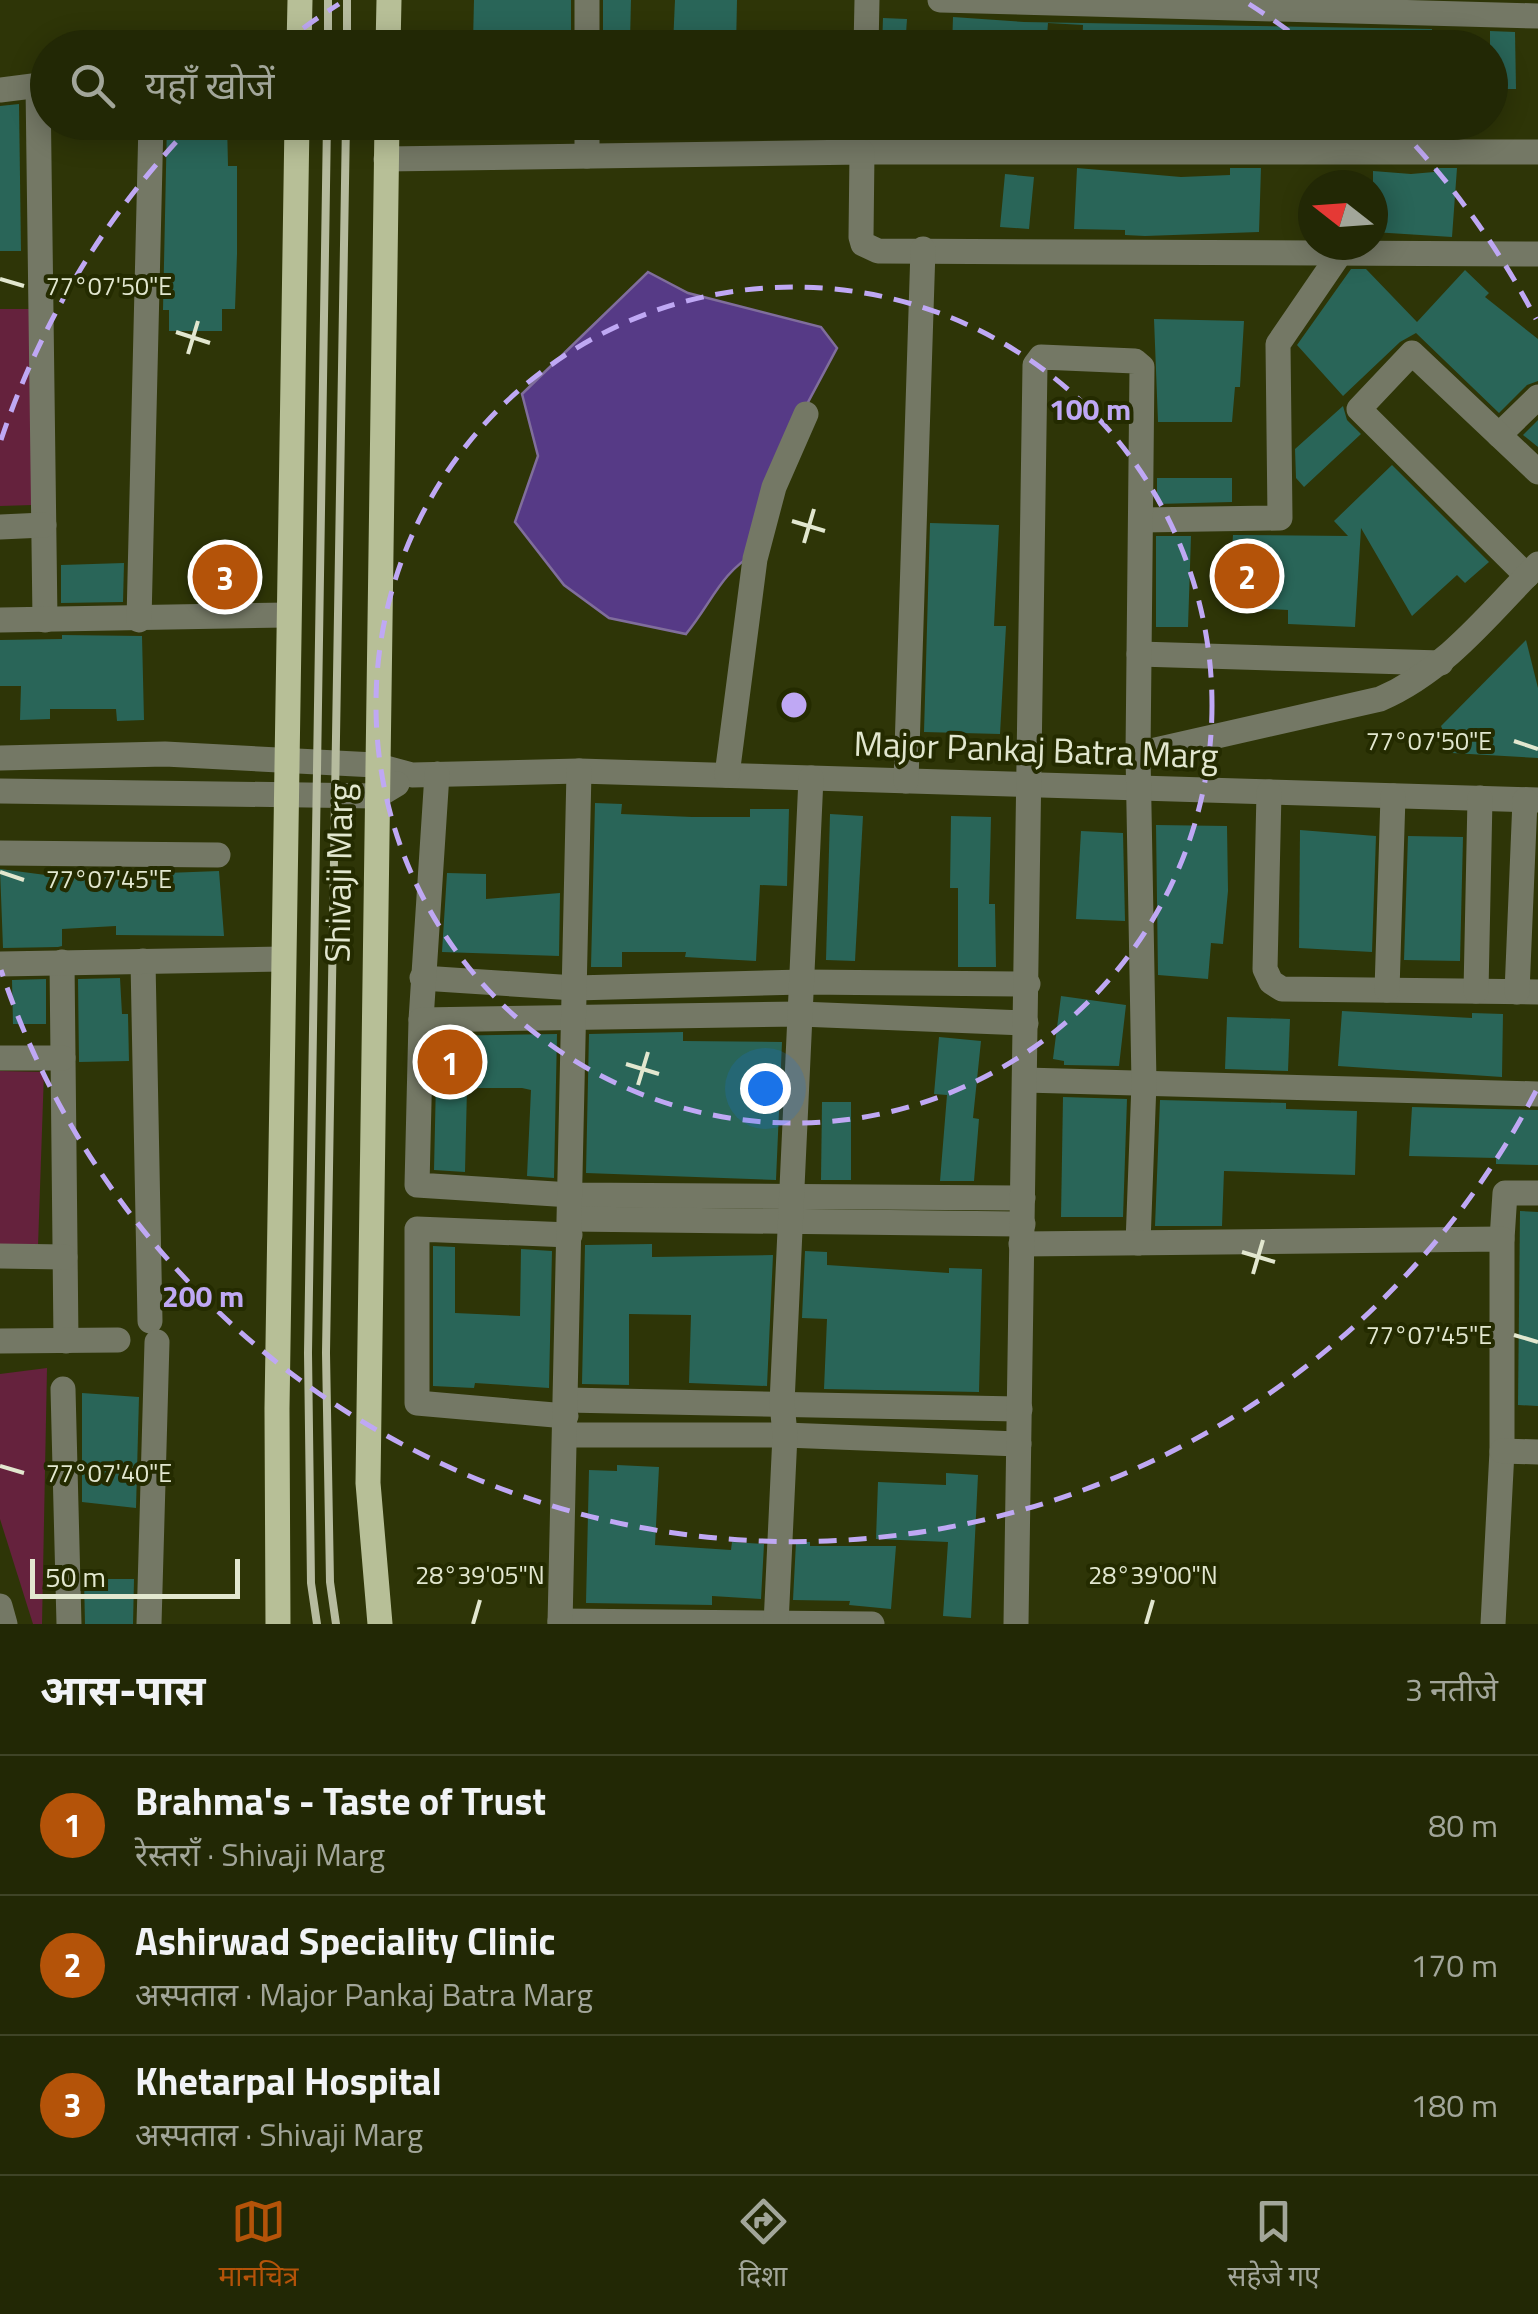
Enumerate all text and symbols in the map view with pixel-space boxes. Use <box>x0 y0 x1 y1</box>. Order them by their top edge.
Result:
search box <box>30 30 1508 140</box>
text: यहाँ खोजें <box>145 56 275 114</box>
icon: search <box>65 58 120 113</box>
north arrow <box>1298 170 1388 260</box>
text: 77°07'50"E <box>46 267 172 305</box>
text: 100 m <box>1049 386 1131 432</box>
pin: 2 <box>1214 538 1280 614</box>
pin: 3 <box>192 540 258 614</box>
centre of rings <box>776 687 812 723</box>
street label: Major Pankaj Batra Marg <box>853 716 1219 782</box>
text: 77°07'50"E <box>1366 722 1492 760</box>
street label: Shivaji Marg <box>309 783 367 963</box>
text: 77°07'45"E <box>46 860 172 898</box>
pin: 1 <box>418 1024 482 1100</box>
your location <box>740 1063 791 1114</box>
text: 200 m <box>162 1273 244 1319</box>
text: 77°07'45"E <box>1366 1316 1492 1354</box>
text: 77°07'40"E <box>46 1454 172 1492</box>
scale bar <box>30 1554 240 1598</box>
text: 50 m <box>45 1555 106 1598</box>
text: 28°39'05"N <box>415 1556 545 1594</box>
text: 28°39'00"N <box>1088 1556 1218 1594</box>
text: आस-पास <box>40 1657 205 1721</box>
text: 3 नतीजे <box>1405 1665 1498 1713</box>
text: Brahma's - Taste of Trust <box>135 1772 546 1830</box>
text: 1 <box>64 1801 81 1849</box>
text: 80 m <box>1428 1801 1498 1849</box>
text: रेस्तराँ · Shivaji Marg <box>135 1830 385 1878</box>
text: Ashirwad Speciality Clinic <box>135 1912 555 1970</box>
text: 2 <box>64 1941 81 1989</box>
text: 170 m <box>1410 1941 1498 1989</box>
text: अस्पताल · Major Pankaj Batra Marg <box>135 1970 593 2018</box>
text: Khetarpal Hospital <box>135 2052 442 2110</box>
text: 3 <box>64 2081 81 2129</box>
text: 180 m <box>1410 2081 1498 2129</box>
text: अस्पताल · Shivaji Marg <box>135 2110 423 2158</box>
tab: मानचित्र <box>218 2194 299 2297</box>
tab: दिशा <box>736 2194 791 2297</box>
tab: सहेजे गए <box>1227 2194 1319 2297</box>

